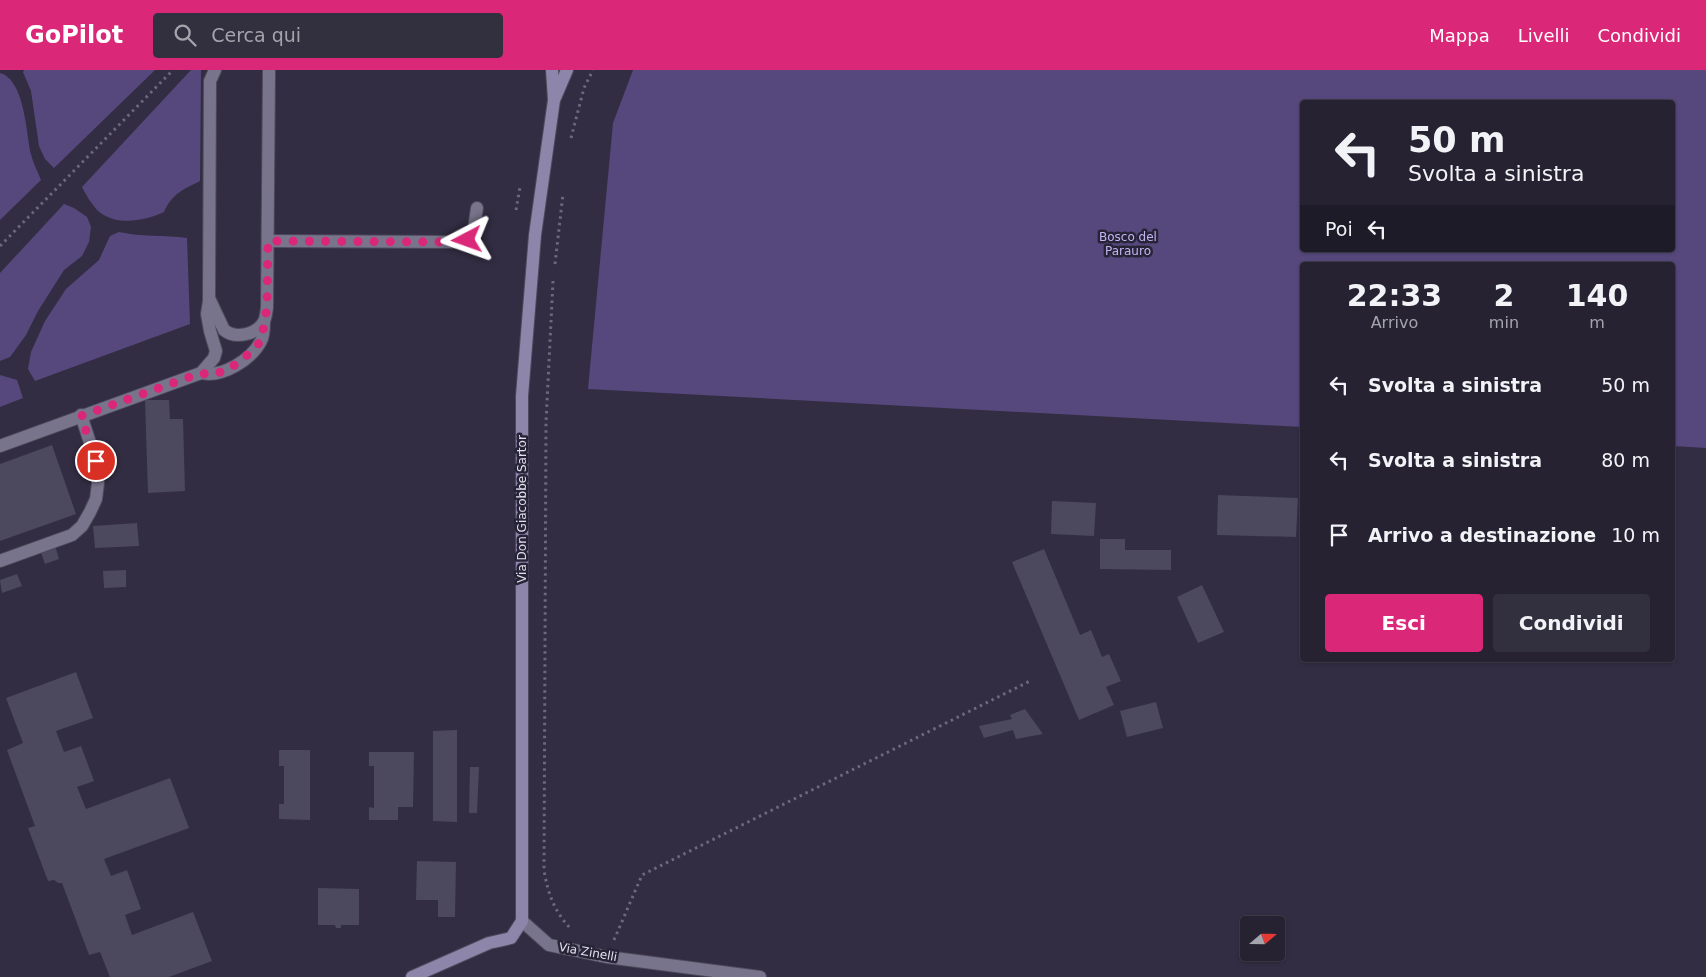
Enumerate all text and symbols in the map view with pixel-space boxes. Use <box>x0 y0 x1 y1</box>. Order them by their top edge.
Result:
search box <box>153 13 503 58</box>
text: GoPilot <box>25 21 123 49</box>
icon: search <box>171 21 199 49</box>
text: Cerca qui <box>211 24 301 46</box>
text: Mappa <box>1429 25 1490 46</box>
text: Livelli <box>1518 25 1570 46</box>
text: Condividi <box>1598 25 1681 46</box>
icon: left <box>1325 120 1390 185</box>
text: 50 m <box>1408 120 1505 160</box>
text: Svolta a sinistra <box>1408 161 1584 186</box>
position arrow <box>440 213 492 265</box>
icon: left <box>1363 215 1391 243</box>
text: Poi <box>1325 218 1353 240</box>
park label: Bosco del Parauro <box>1099 230 1157 258</box>
text: 22:33 <box>1347 278 1442 313</box>
text: 2 <box>1493 278 1514 313</box>
text: 140 <box>1566 278 1628 313</box>
text: Arrivo <box>1371 313 1418 332</box>
text: min <box>1489 313 1519 332</box>
text: m <box>1589 313 1605 332</box>
icon: left <box>1325 371 1353 399</box>
text: Svolta a sinistra <box>1368 374 1542 396</box>
text: 50 m <box>1601 374 1650 396</box>
street label: Via Don Giacobbe Sartor <box>515 435 529 583</box>
pin <box>75 440 117 482</box>
icon: left <box>1325 446 1353 474</box>
icon: arrive <box>82 447 110 475</box>
text: Svolta a sinistra <box>1368 449 1542 471</box>
text: 80 m <box>1601 449 1650 471</box>
icon: arrive <box>1325 521 1353 549</box>
text: Arrivo a destinazione <box>1368 524 1596 546</box>
text: 10 m <box>1611 524 1660 546</box>
button: Esci <box>1325 594 1483 652</box>
button: Condividi <box>1493 594 1650 652</box>
north arrow <box>1240 916 1285 961</box>
map controls <box>1240 916 1285 961</box>
street label: Via Zinelli <box>558 940 618 964</box>

